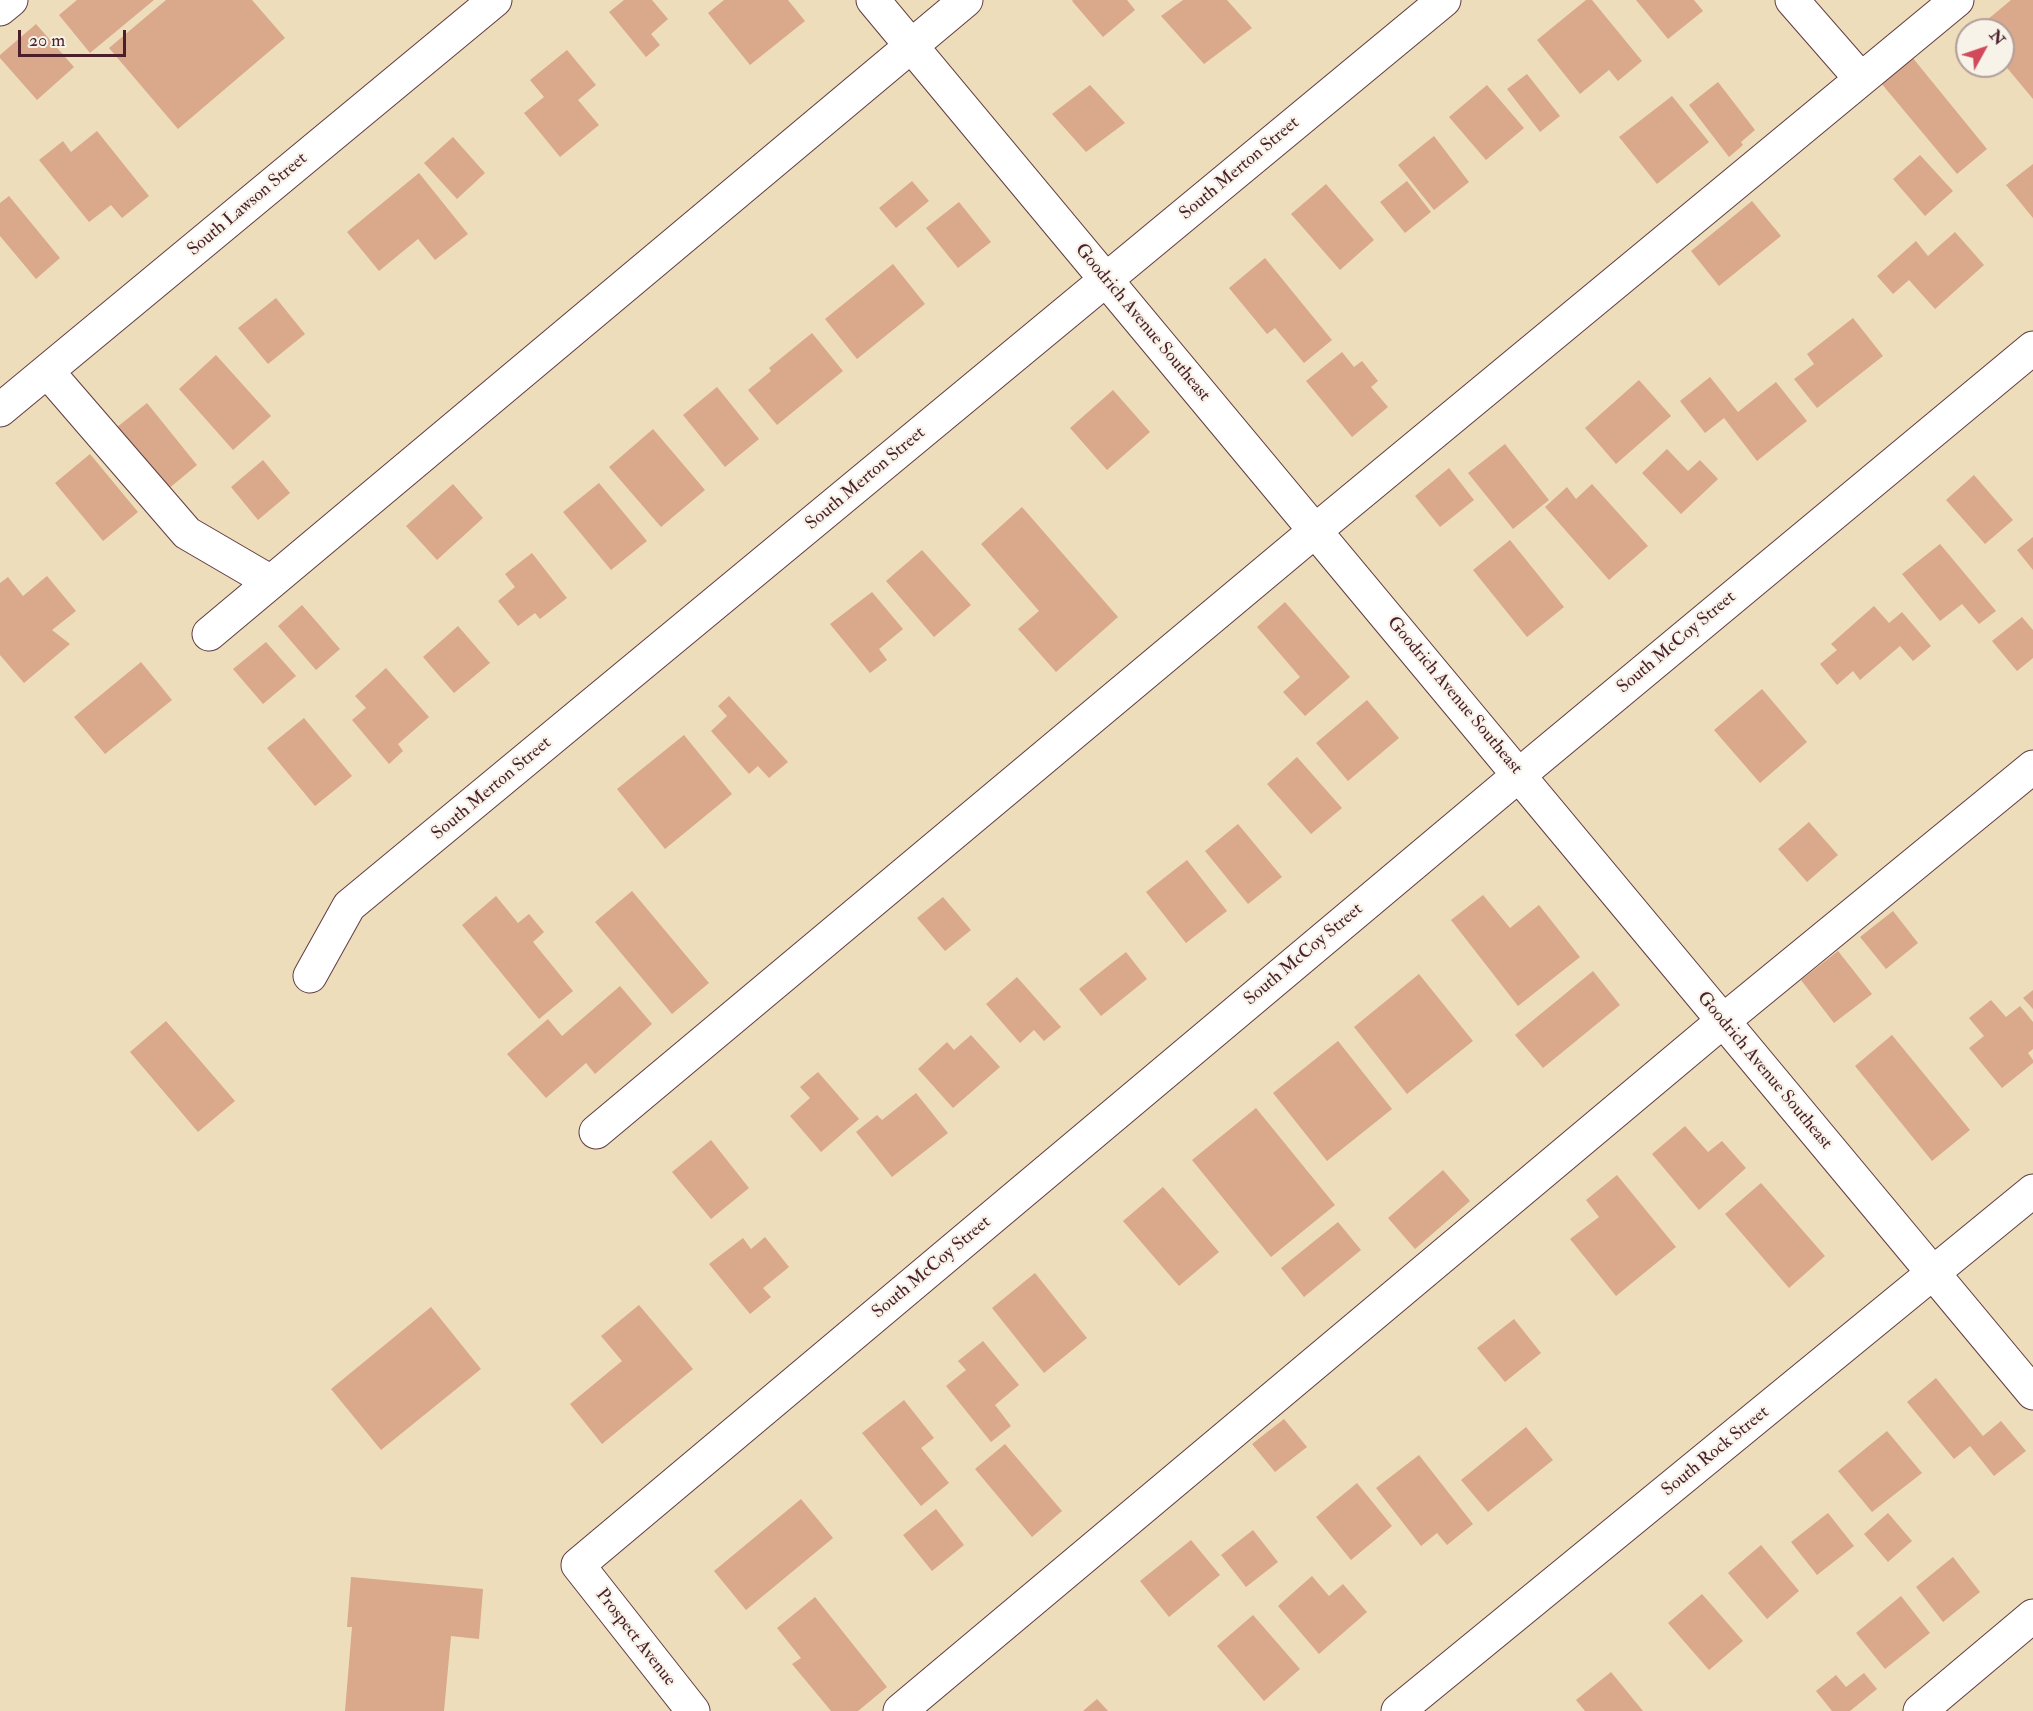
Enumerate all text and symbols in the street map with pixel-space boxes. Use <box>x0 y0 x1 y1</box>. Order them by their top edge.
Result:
scale bar <box>21 18 129 56</box>
north arrow <box>1955 18 2015 78</box>
text: N <box>1985 26 2010 50</box>
text: 20 m <box>29 29 65 52</box>
street label: South Merton Street <box>1176 113 1304 225</box>
street label: South Lawson Street <box>184 149 312 261</box>
street label: Goodrich Avenue Southeast <box>1070 240 1214 406</box>
street label: South Merton Street <box>802 423 930 535</box>
street label: South McCoy Street <box>1613 587 1741 699</box>
street label: Goodrich Avenue Southeast <box>1382 613 1526 779</box>
street label: South Merton Street <box>428 733 556 845</box>
street label: South McCoy Street <box>1240 899 1368 1011</box>
street label: Goodrich Avenue Southeast <box>1692 988 1836 1154</box>
street label: South McCoy Street <box>868 1212 996 1324</box>
street label: South Rock Street <box>1658 1402 1774 1502</box>
street label: Prospect Avenue <box>590 1585 680 1691</box>

